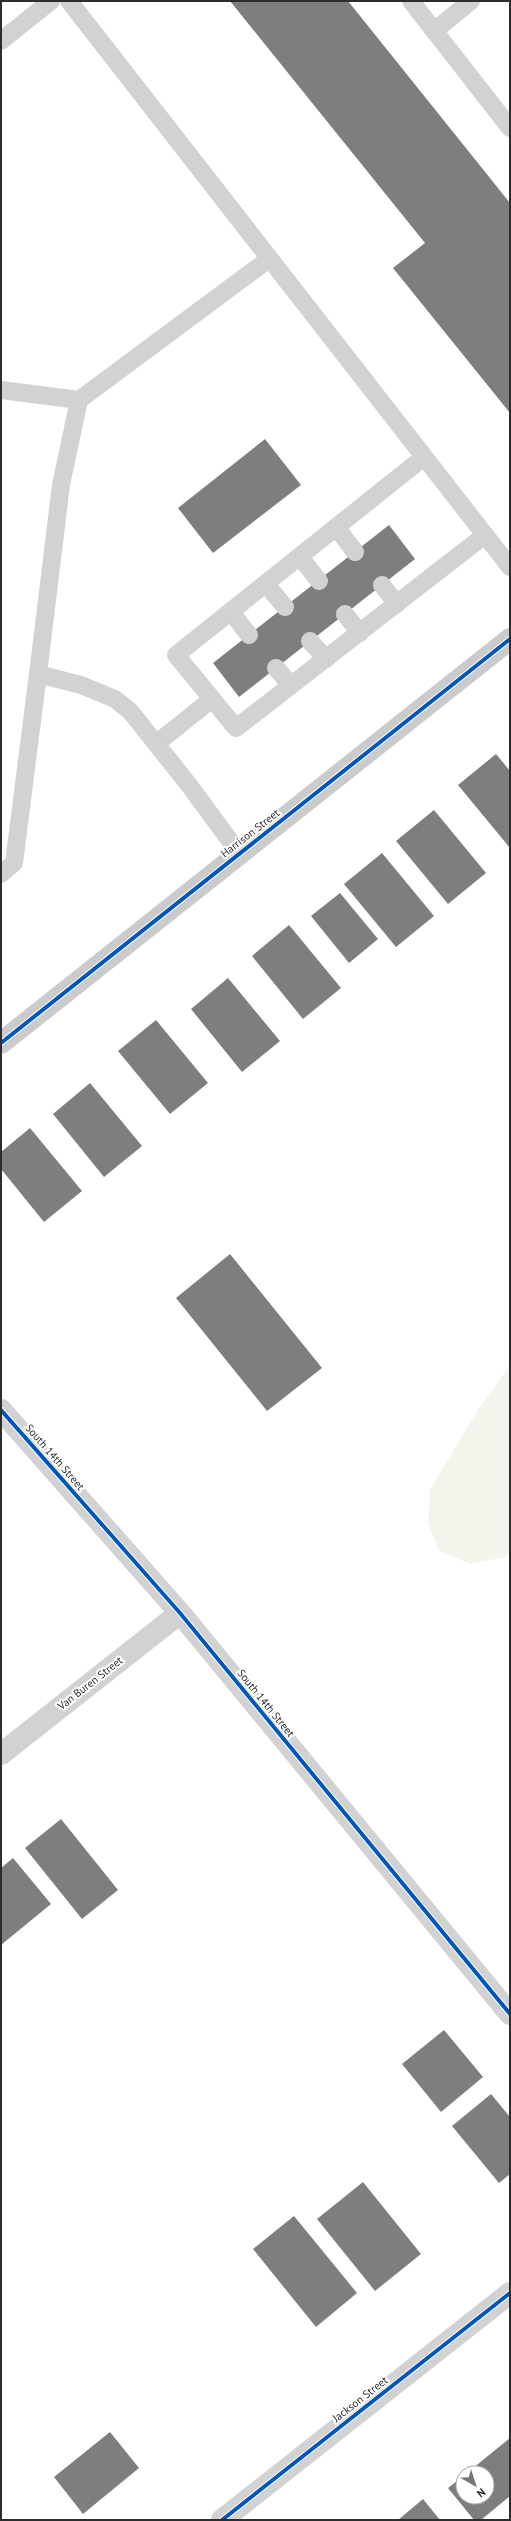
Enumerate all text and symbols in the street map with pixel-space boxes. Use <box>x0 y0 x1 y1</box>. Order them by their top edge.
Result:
street label: Harrison Street <box>218 806 282 860</box>
street label: South 14th Street <box>22 1421 88 1493</box>
street label: Van Buren Street <box>54 1653 126 1713</box>
street label: South 14th Street <box>234 1666 298 1740</box>
street label: Jackson Street <box>329 2373 391 2426</box>
north arrow <box>455 2465 495 2505</box>
text: N <box>474 2485 489 2500</box>

